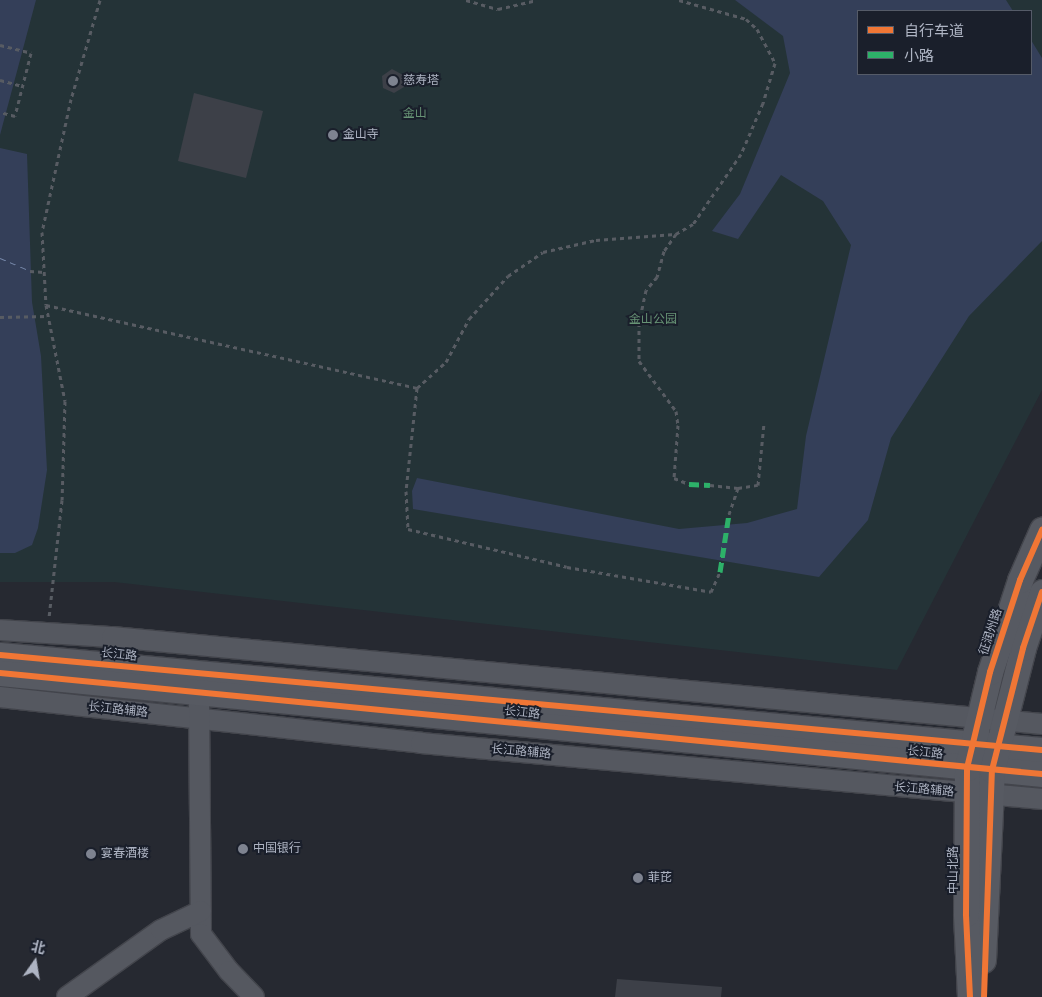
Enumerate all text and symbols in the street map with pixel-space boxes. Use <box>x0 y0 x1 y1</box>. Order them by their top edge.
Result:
legend <box>857 10 1032 75</box>
text: 自行车道 <box>904 22 964 39</box>
text: 小路 <box>904 47 934 64</box>
place label: 慈寿塔 <box>403 74 439 88</box>
marker: 慈寿塔 <box>387 75 399 87</box>
park label: 金山 <box>403 107 427 121</box>
place label: 金山寺 <box>343 128 379 142</box>
marker: 金山寺 <box>327 129 339 141</box>
park label: 金山公园 <box>629 313 677 327</box>
street label: 征润州路 <box>977 607 1005 657</box>
street label: 长江路 <box>100 646 138 664</box>
street label: 长江路辅路 <box>87 700 149 720</box>
street label: 长江路 <box>503 704 541 722</box>
street label: 长江路辅路 <box>490 742 552 762</box>
street label: 长江路 <box>906 744 944 762</box>
street label: 长江路辅路 <box>893 780 955 800</box>
place label: 中国银行 <box>253 842 301 856</box>
marker: 中国银行 <box>237 843 249 855</box>
street label: 中山北路 <box>947 846 961 894</box>
place label: 宴春酒楼 <box>101 847 149 861</box>
marker: 宴春酒楼 <box>85 848 97 860</box>
place label: 菲芘 <box>648 871 672 885</box>
marker: 菲芘 <box>632 872 644 884</box>
north arrow <box>10 937 60 987</box>
text: 北 <box>30 938 47 957</box>

